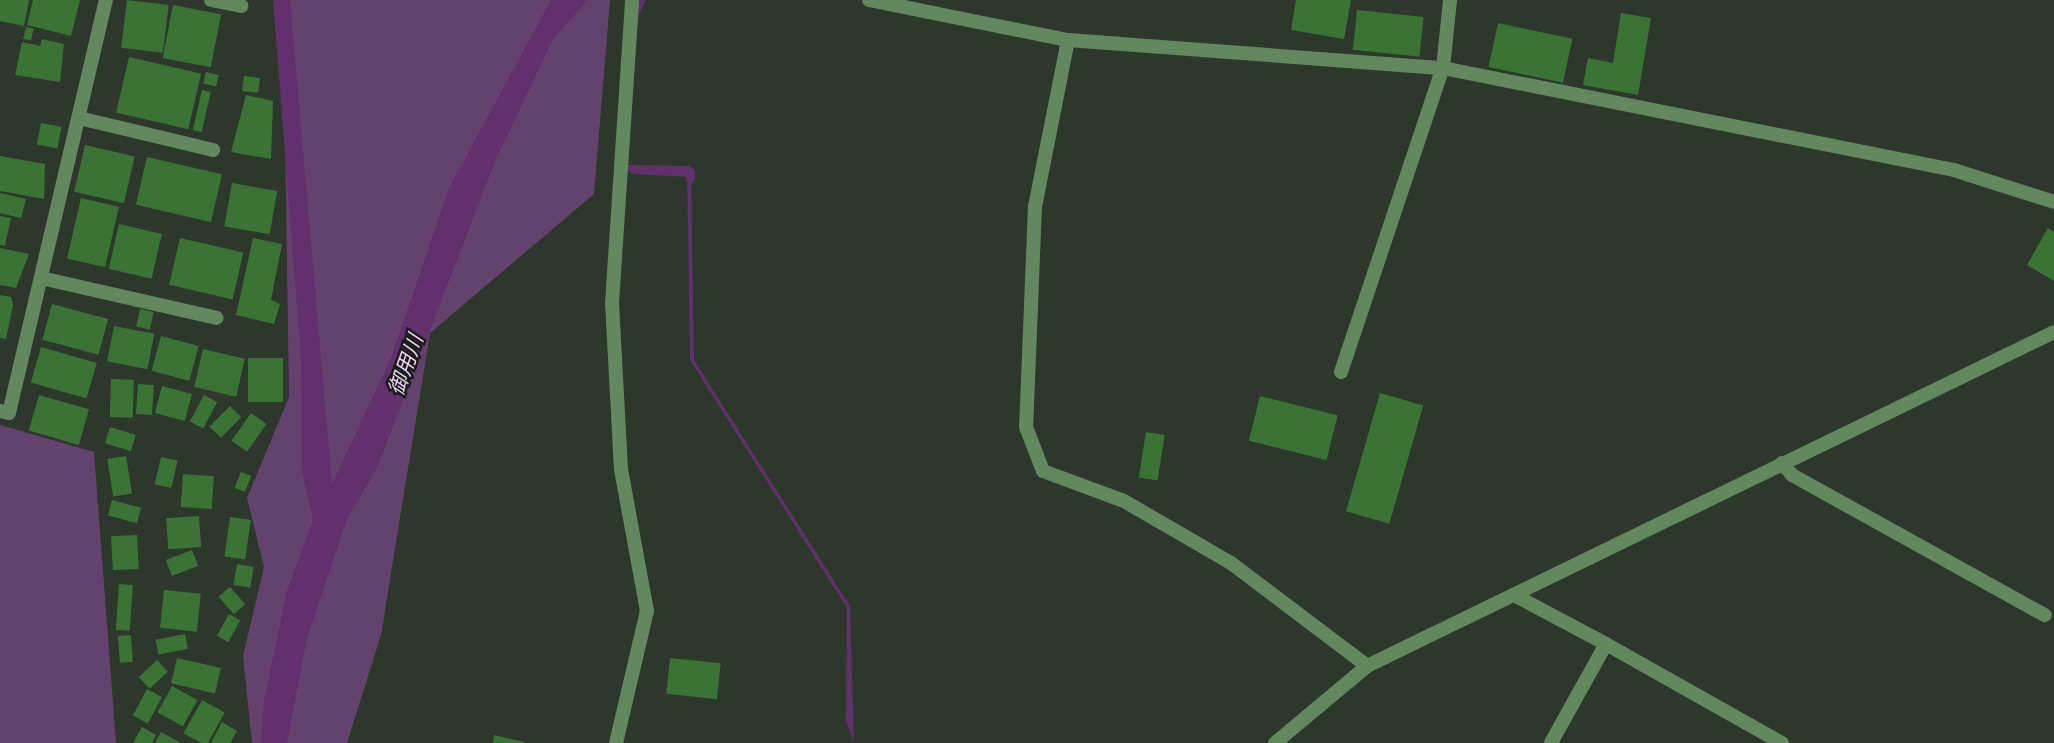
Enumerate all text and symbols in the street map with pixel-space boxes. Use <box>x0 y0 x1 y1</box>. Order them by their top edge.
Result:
water label: 御用川 <box>383 331 429 399</box>

